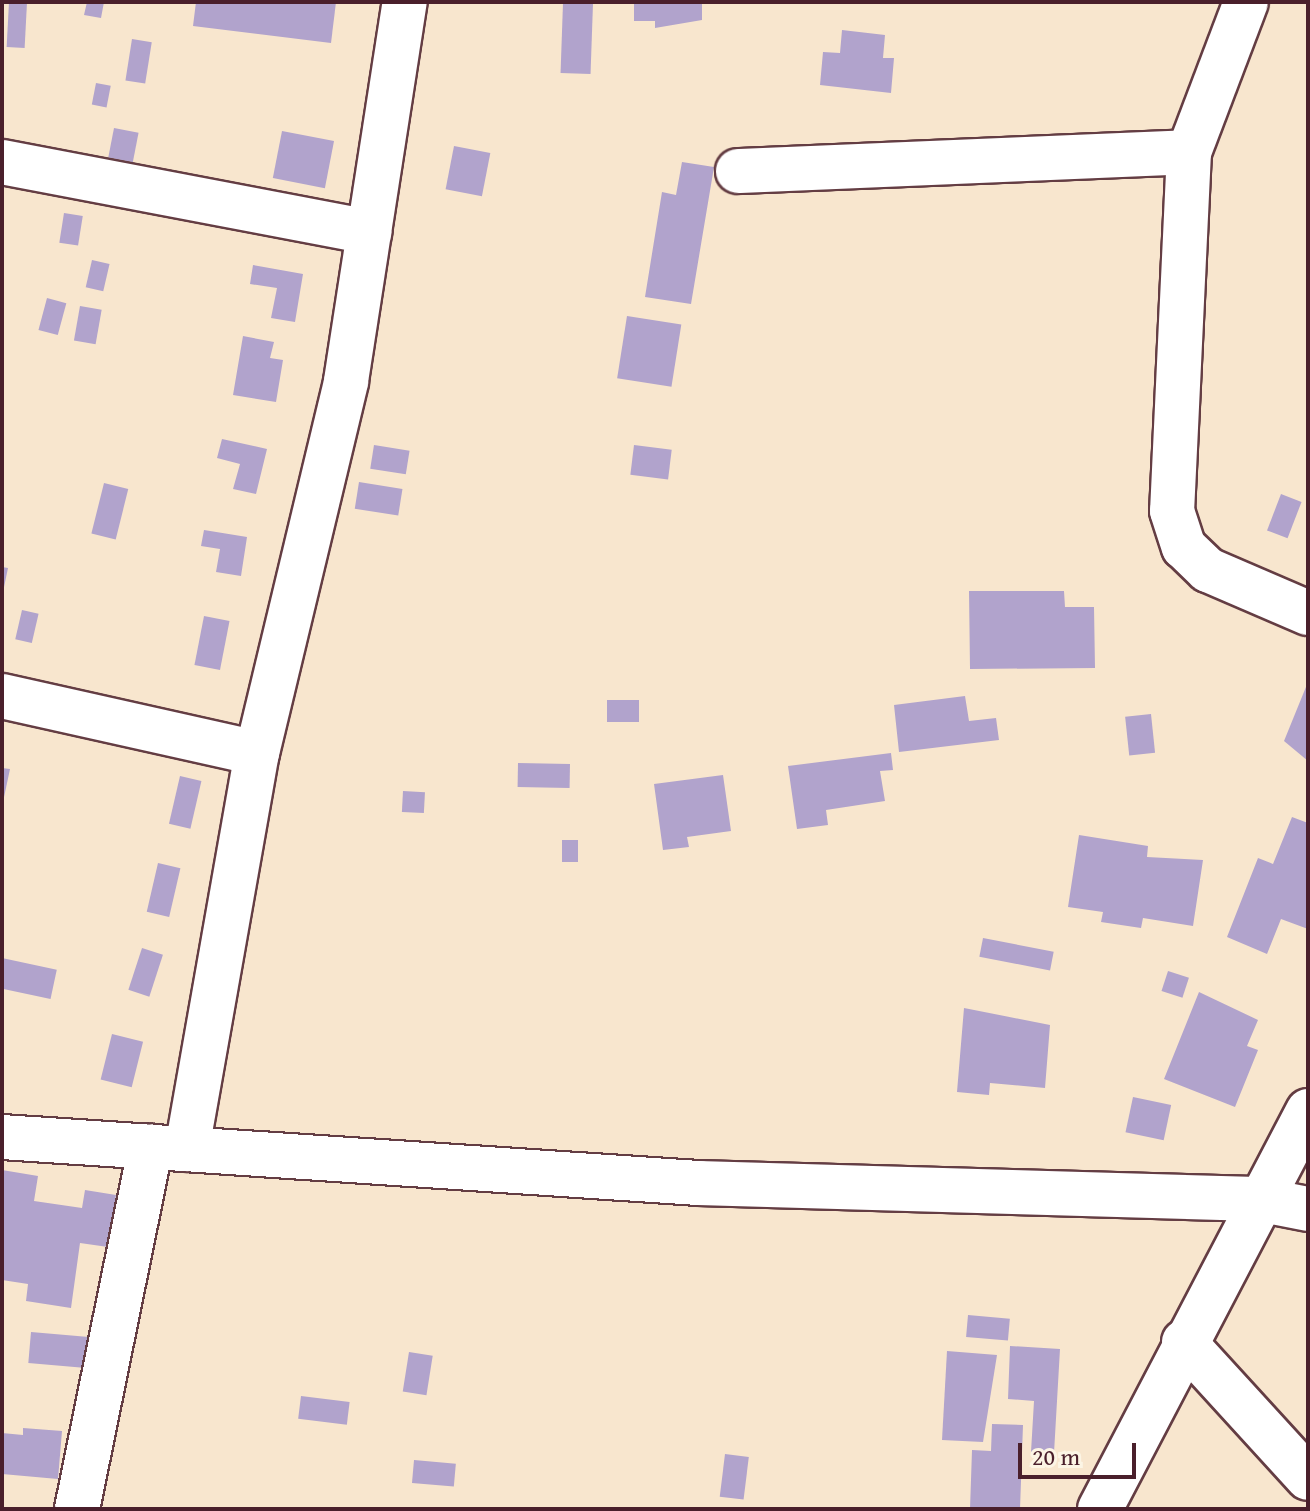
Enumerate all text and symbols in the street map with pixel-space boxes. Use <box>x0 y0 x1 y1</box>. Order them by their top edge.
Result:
scale bar <box>1022 1427 1140 1477</box>
text: 20 m <box>1032 1439 1080 1474</box>

